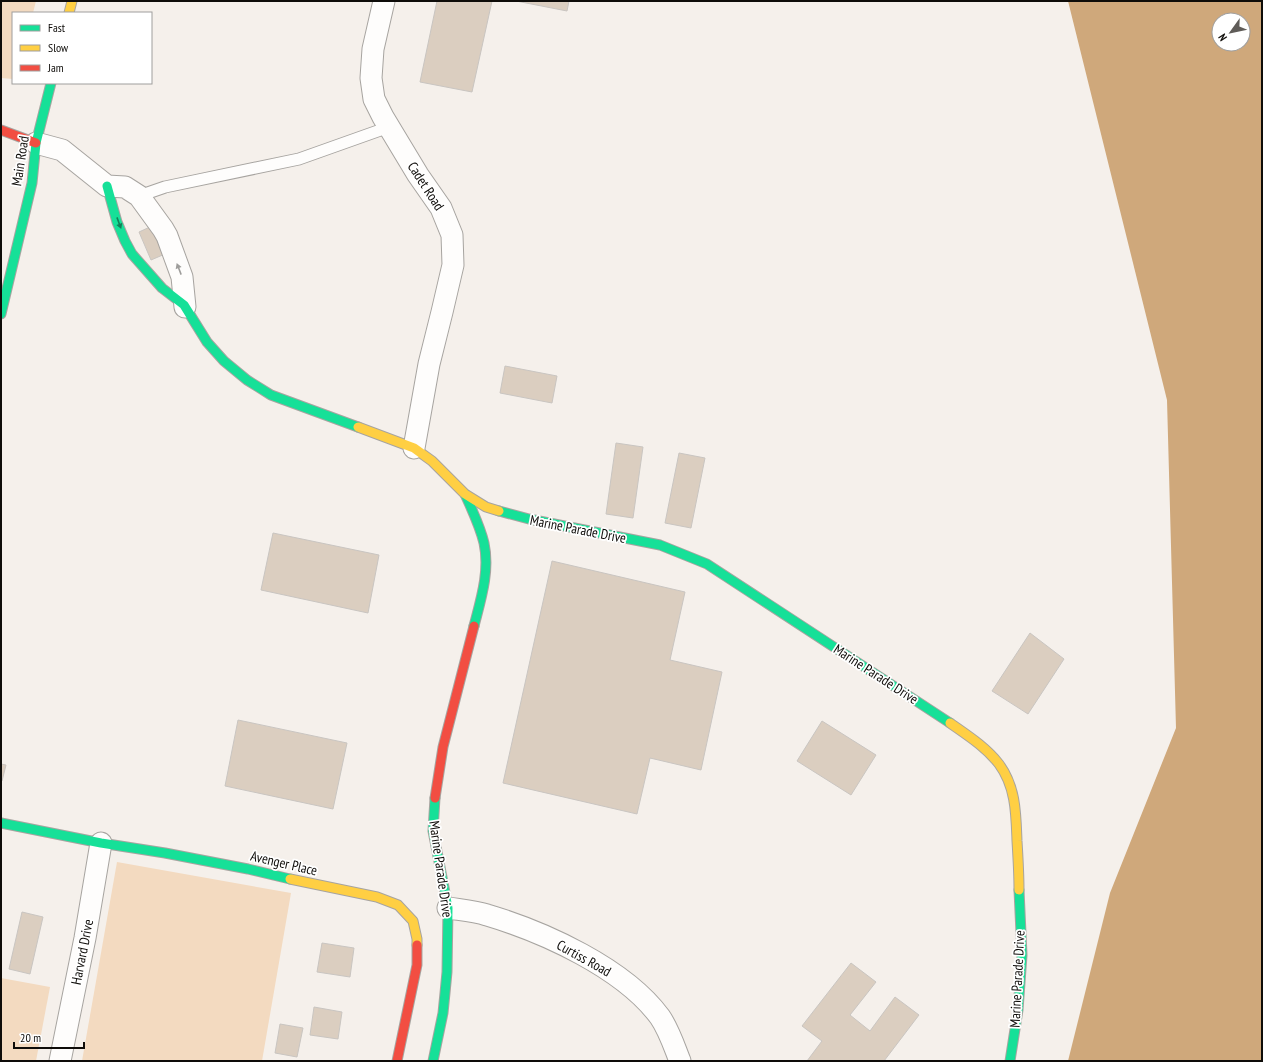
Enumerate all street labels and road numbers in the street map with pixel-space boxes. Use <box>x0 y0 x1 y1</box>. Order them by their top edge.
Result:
street label: Main Road <box>7 135 33 187</box>
street label: Cadet Road <box>404 158 448 214</box>
street label: Marine Parade Drive <box>528 511 628 547</box>
street label: Marine Parade Drive <box>830 640 922 708</box>
street label: Marine Parade Drive <box>425 819 457 919</box>
street label: Avenger Place <box>249 847 319 879</box>
street label: Harvard Drive <box>67 918 97 986</box>
street label: Marine Parade Drive <box>1005 930 1029 1028</box>
street label: Curtiss Road <box>554 936 614 980</box>

